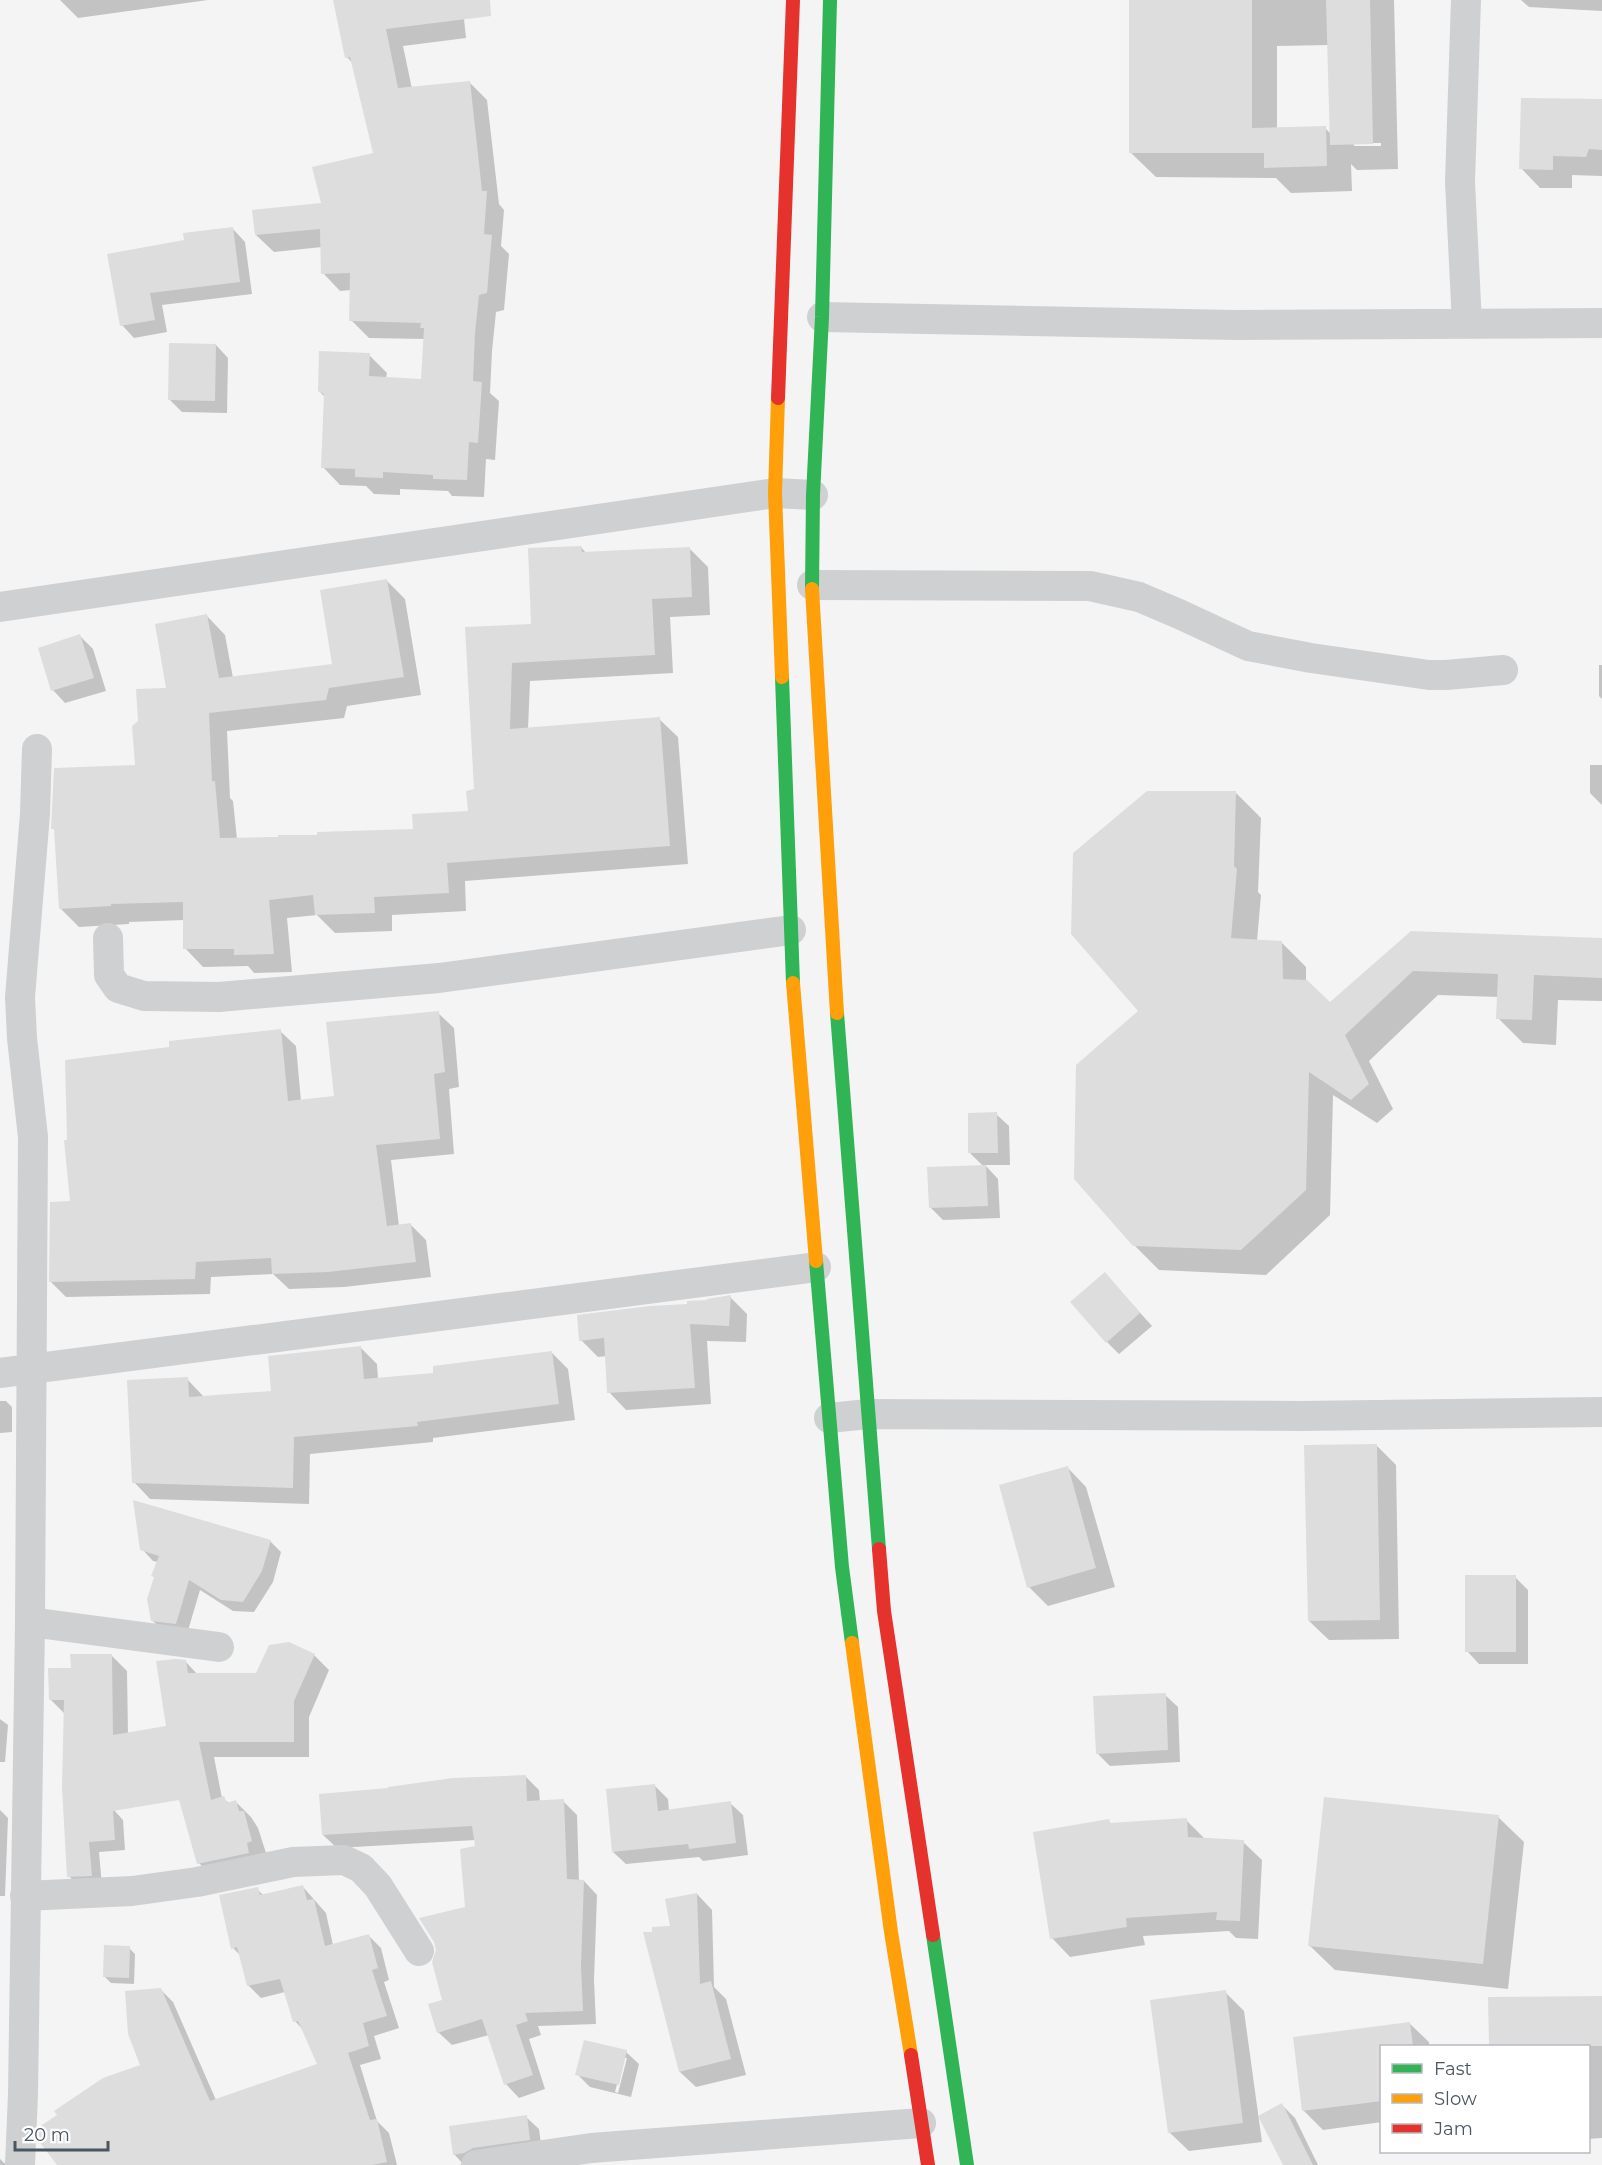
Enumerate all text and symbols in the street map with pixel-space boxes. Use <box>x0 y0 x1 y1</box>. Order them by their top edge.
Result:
legend <box>1380 2045 1590 2153</box>
text: Fast <box>1434 2058 1472 2080</box>
text: Slow <box>1434 2088 1477 2110</box>
scale bar <box>15 2114 108 2152</box>
text: Jam <box>1433 2118 1473 2140</box>
text: 20 m <box>24 2124 70 2146</box>

